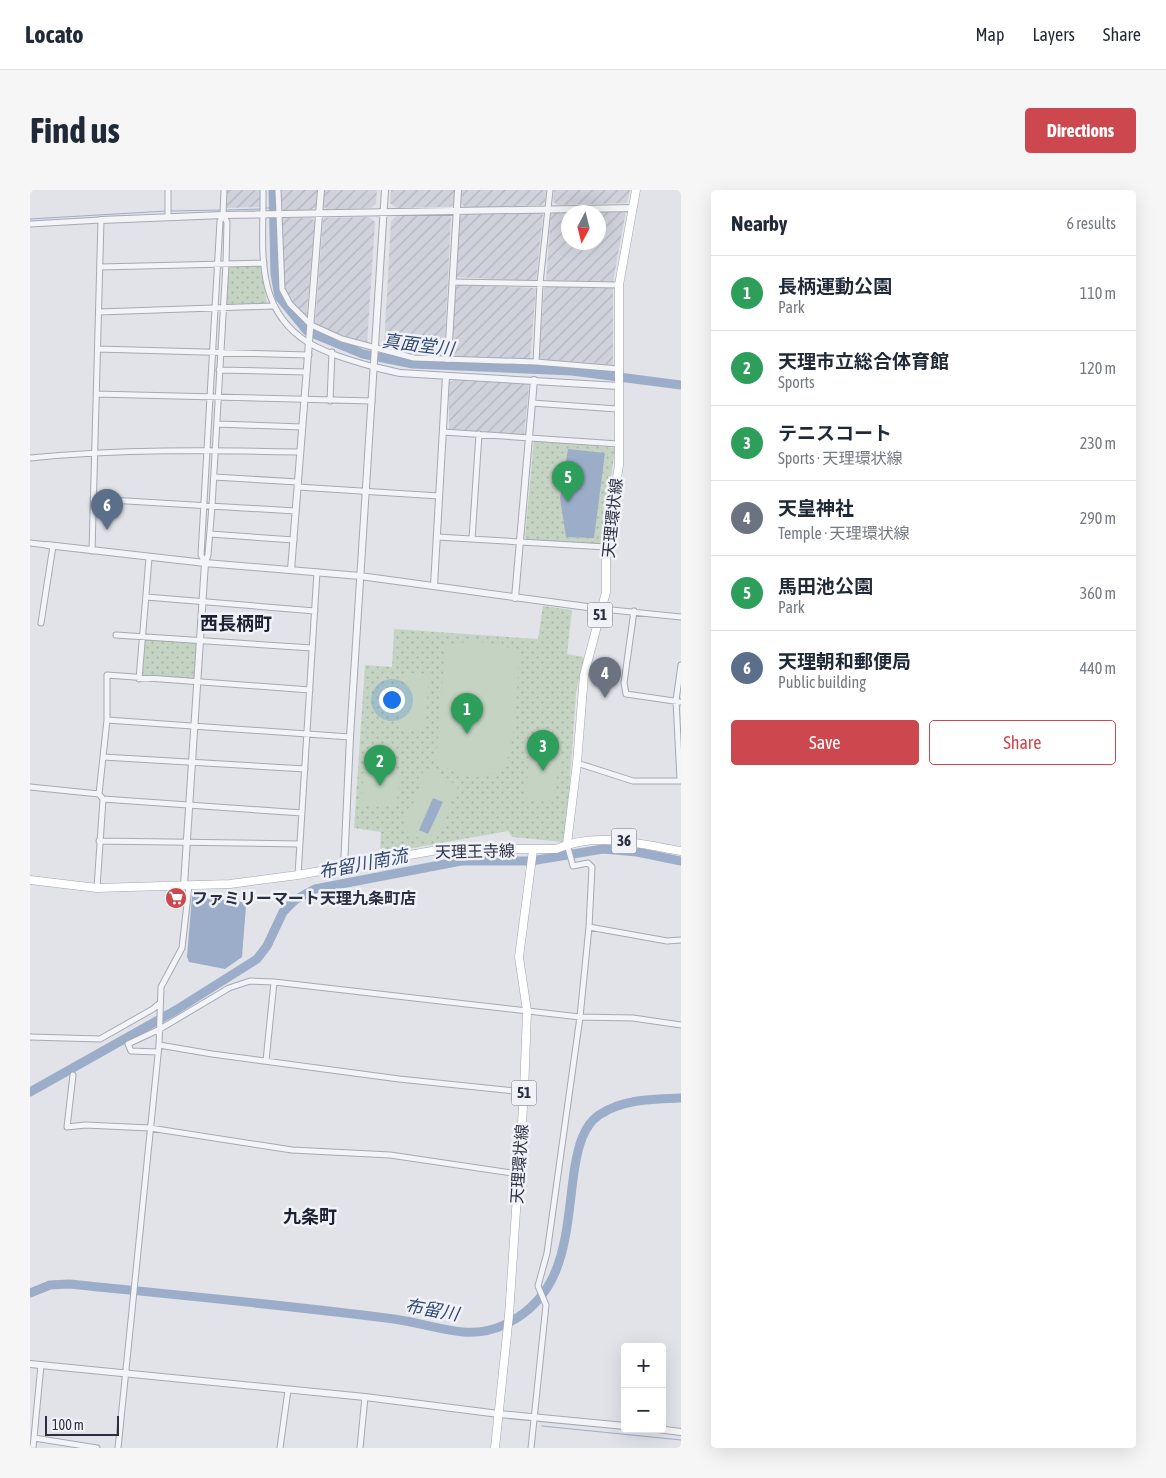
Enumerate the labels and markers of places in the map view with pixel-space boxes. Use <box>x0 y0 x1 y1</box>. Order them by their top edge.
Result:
pin: 5 <box>552 461 584 502</box>
pin: 6 <box>91 489 123 530</box>
pin: 4 <box>589 657 621 698</box>
pin: 1 <box>451 693 483 734</box>
pin: 3 <box>527 730 559 771</box>
pin: 2 <box>364 745 396 786</box>
supermarket icon: ファミリーマート天理九条町店 <box>164 886 188 910</box>
place label: ファミリーマート天理九条町店 <box>192 889 416 907</box>

